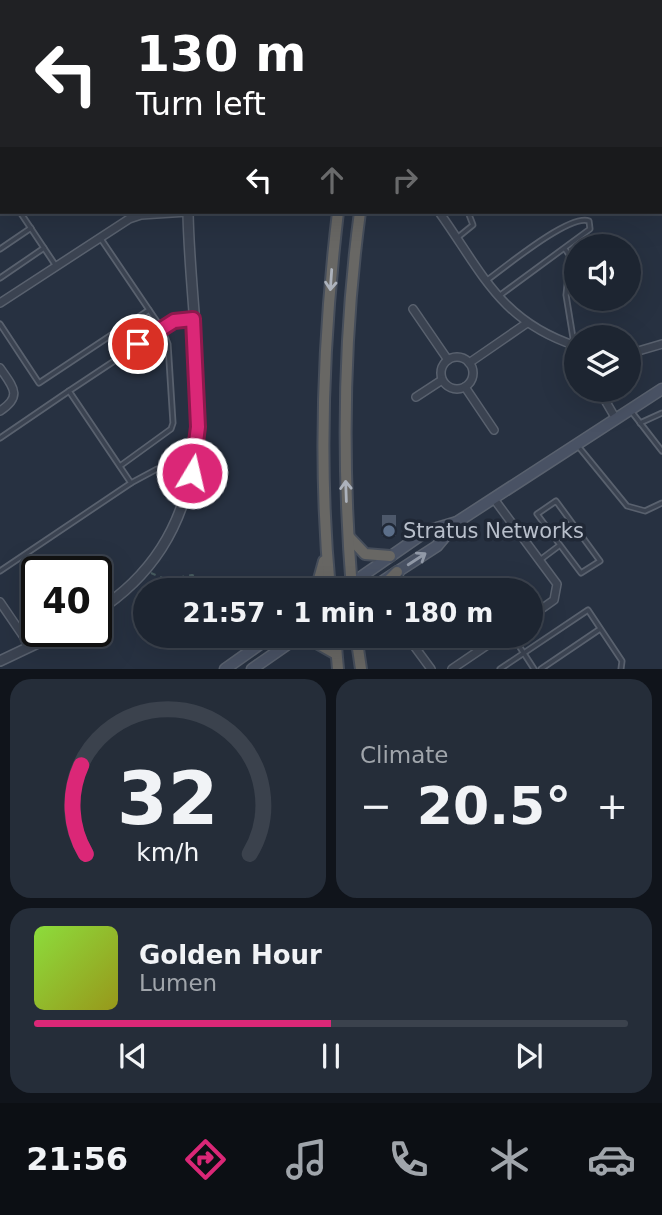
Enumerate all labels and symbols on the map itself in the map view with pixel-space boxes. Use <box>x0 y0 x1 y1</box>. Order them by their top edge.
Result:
one-way arrow <box>324 268 337 291</box>
pin <box>108 314 168 374</box>
position arrow <box>155 436 229 510</box>
one-way arrow <box>340 480 353 503</box>
place label: Stratus Networks <box>403 519 584 543</box>
marker: Stratus Networks <box>381 523 397 539</box>
one-way arrow <box>407 551 426 566</box>
speed limit sign: 40 <box>21 556 112 647</box>

